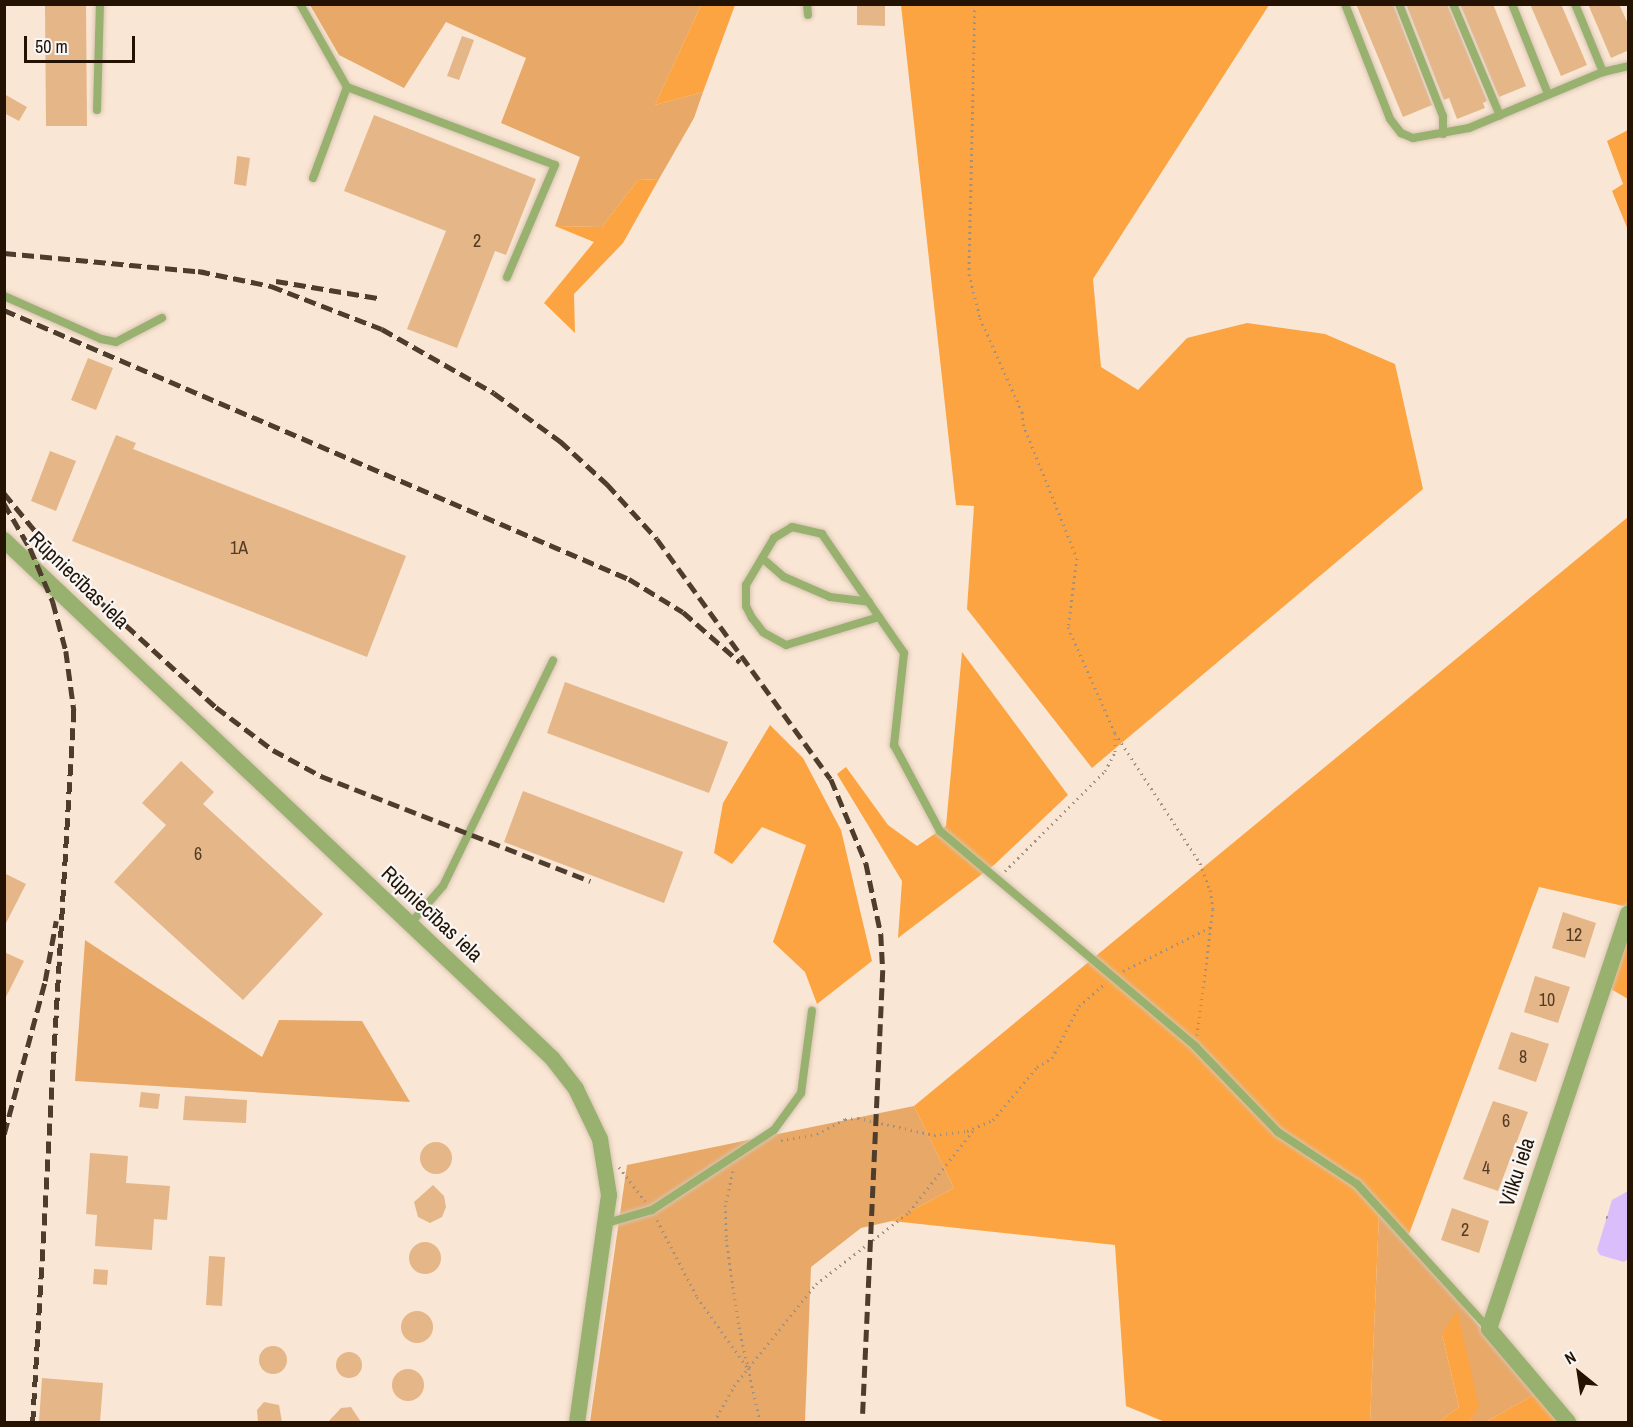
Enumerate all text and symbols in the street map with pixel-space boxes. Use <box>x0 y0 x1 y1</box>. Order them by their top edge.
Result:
scale bar <box>27 24 138 62</box>
text: 50 m <box>35 34 68 59</box>
house number: 2 <box>473 230 481 252</box>
street label: Rūpniecības iela <box>24 526 134 634</box>
house number: 1A <box>230 537 248 559</box>
house number: 6 <box>194 843 202 865</box>
street label: Rūpniecības iela <box>376 861 488 967</box>
house number: 12 <box>1566 924 1582 946</box>
house number: 10 <box>1539 989 1555 1011</box>
house number: 8 <box>1519 1046 1527 1068</box>
house number: 6 <box>1502 1110 1510 1132</box>
street label: Vilku iela <box>1494 1135 1540 1209</box>
house number: 4 <box>1482 1157 1490 1179</box>
house number: 2 <box>1461 1219 1469 1241</box>
north arrow <box>1549 1343 1609 1403</box>
text: N <box>1560 1346 1580 1369</box>

